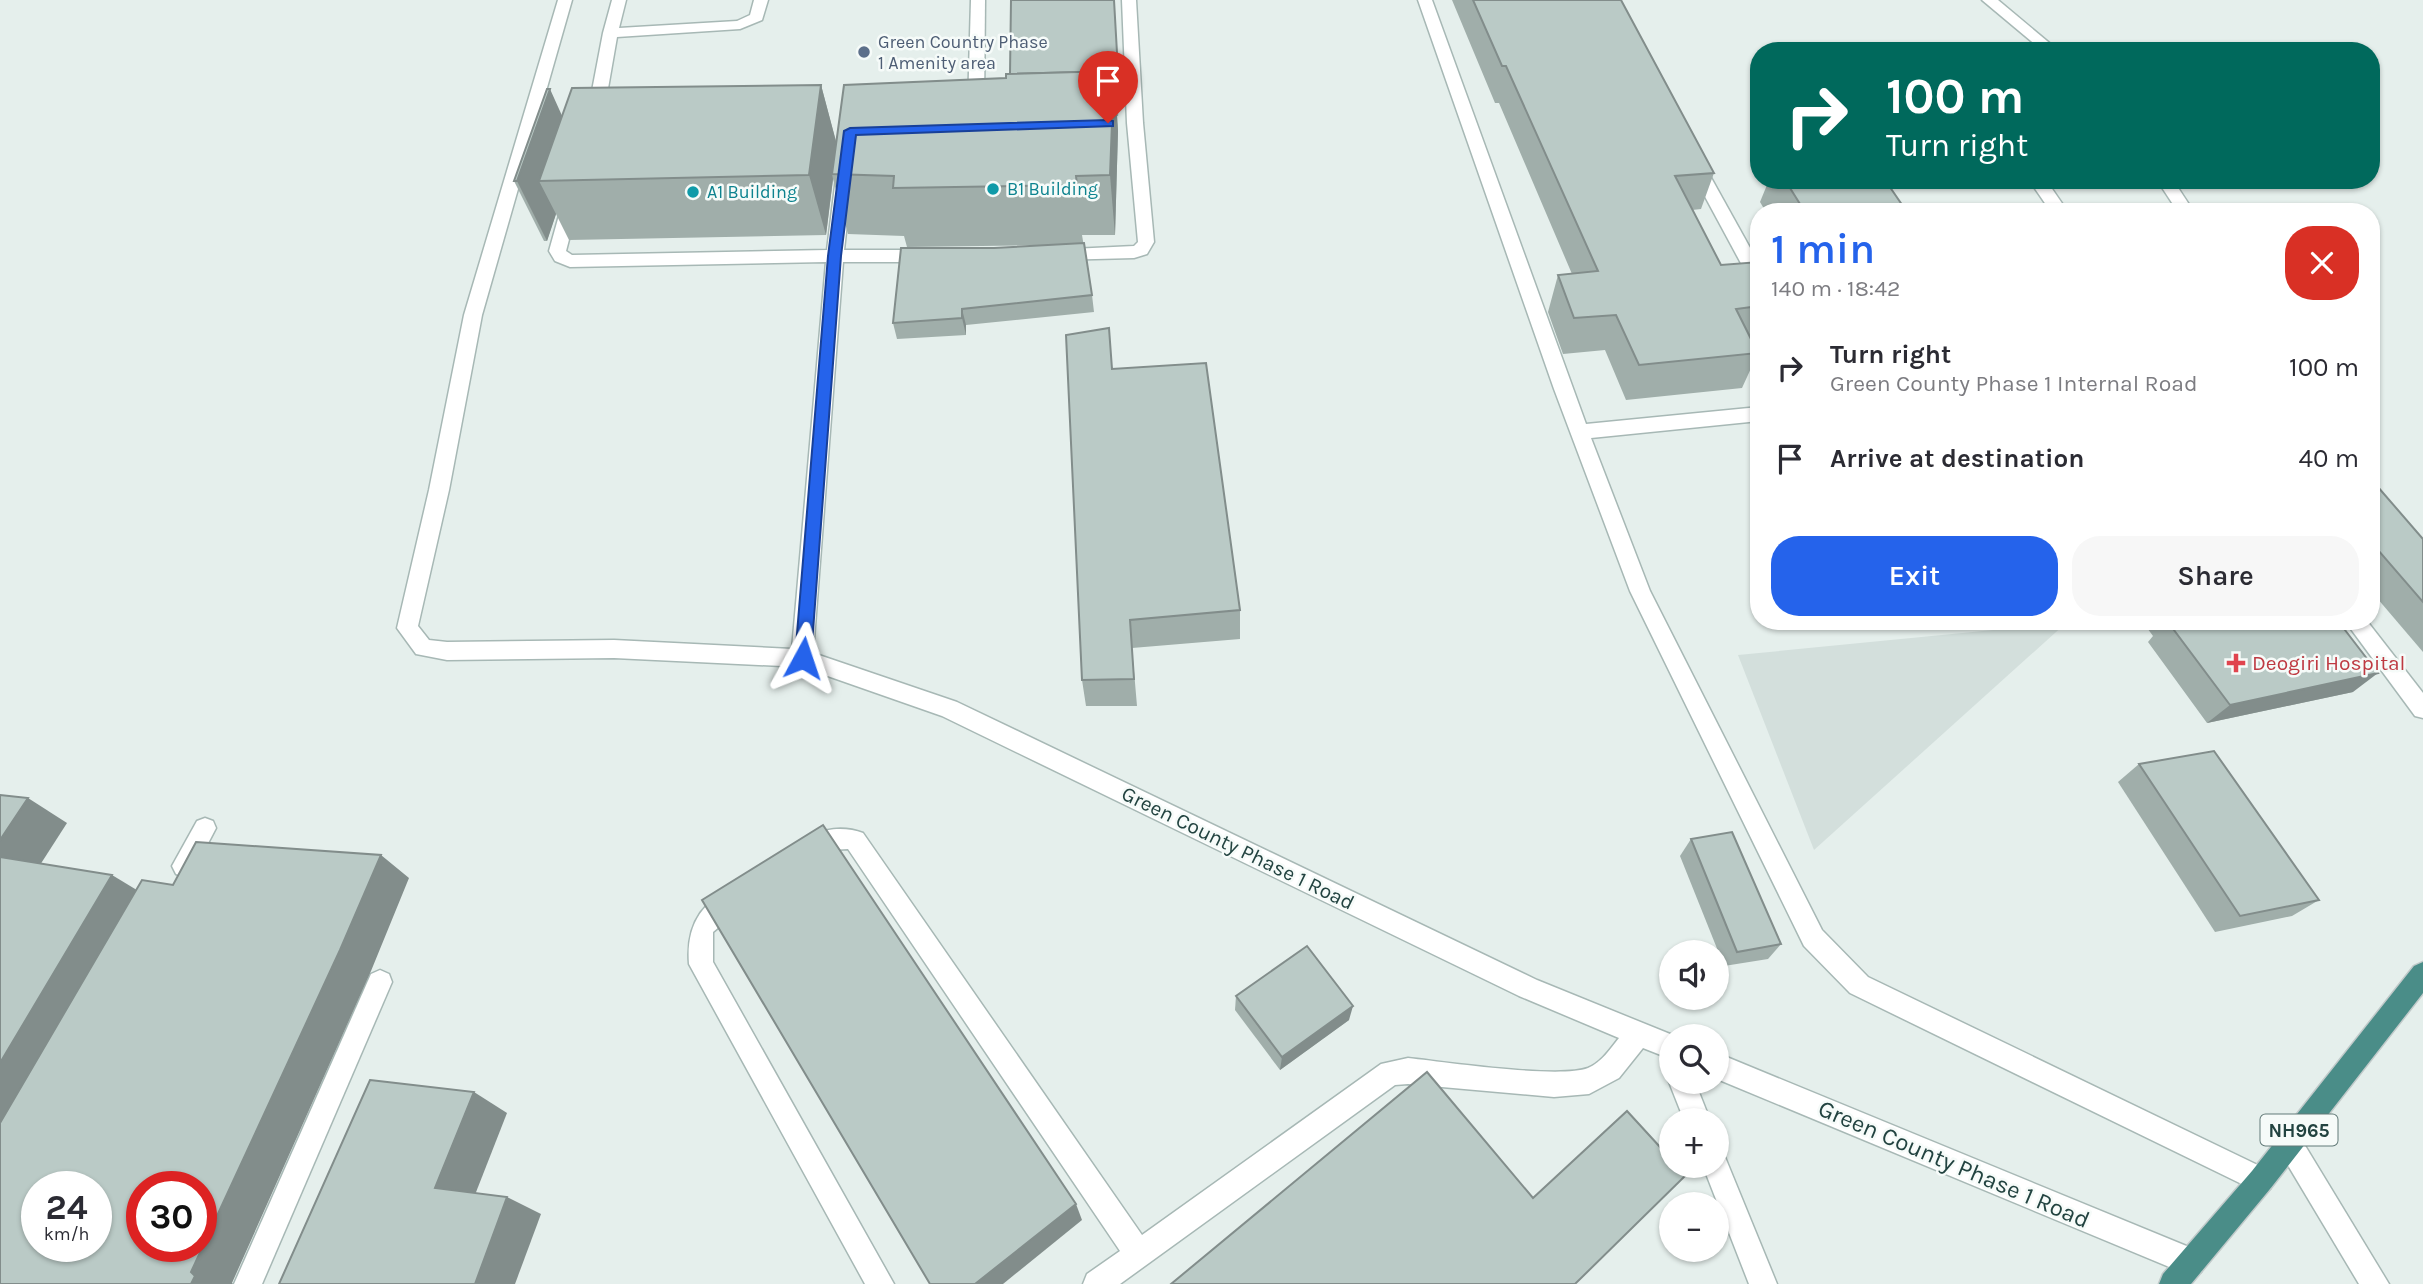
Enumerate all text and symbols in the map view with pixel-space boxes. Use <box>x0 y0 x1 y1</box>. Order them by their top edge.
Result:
place label: Green Country Phase 1 Amenity area <box>878 31 1048 74</box>
marker: Green Country Phase 1 Amenity area <box>856 44 872 60</box>
pin <box>1078 51 1138 123</box>
icon: arrive <box>1089 62 1127 100</box>
text: 100 m <box>1886 68 2024 125</box>
icon: right <box>1771 70 1862 161</box>
text: Turn right <box>1886 127 2028 164</box>
place label: B1 Building <box>1007 178 1098 200</box>
place label: A1 Building <box>707 181 797 203</box>
marker: B1 Building <box>985 181 1001 197</box>
marker: A1 Building <box>685 184 701 200</box>
text: 1 min <box>1771 224 1875 274</box>
button: close <box>2285 226 2359 300</box>
text: 140 m · 18:42 <box>1771 275 1900 302</box>
text: Turn right <box>1830 339 1951 370</box>
icon: right <box>1771 349 1809 387</box>
text: 100 m <box>2289 352 2359 383</box>
text: Green County Phase 1 Internal Road <box>1830 370 2198 397</box>
icon: arrive <box>1771 440 1809 478</box>
text: Arrive at destination <box>1830 443 2084 474</box>
text: 40 m <box>2299 443 2359 474</box>
button: Exit <box>1771 536 2058 616</box>
button: Share <box>2072 536 2359 616</box>
position arrow <box>766 621 840 695</box>
place label: Deogiri Hospital <box>2252 651 2406 675</box>
marker: Deogiri Hospital <box>2226 653 2246 673</box>
street label: Green County Phase 1 Road <box>1118 781 1358 915</box>
map controls <box>1659 940 1729 1262</box>
button: sound <box>1659 940 1729 1010</box>
button: search <box>1659 1024 1729 1094</box>
street label: Green County Phase 1 Road <box>1814 1094 2094 1234</box>
button: + <box>1659 1108 1729 1178</box>
road number: NH965 <box>2260 1114 2338 1146</box>
speed limit sign: 30 <box>126 1171 217 1262</box>
text: 24 <box>46 1187 88 1228</box>
button: − <box>1659 1192 1729 1262</box>
text: km/h <box>44 1223 89 1245</box>

